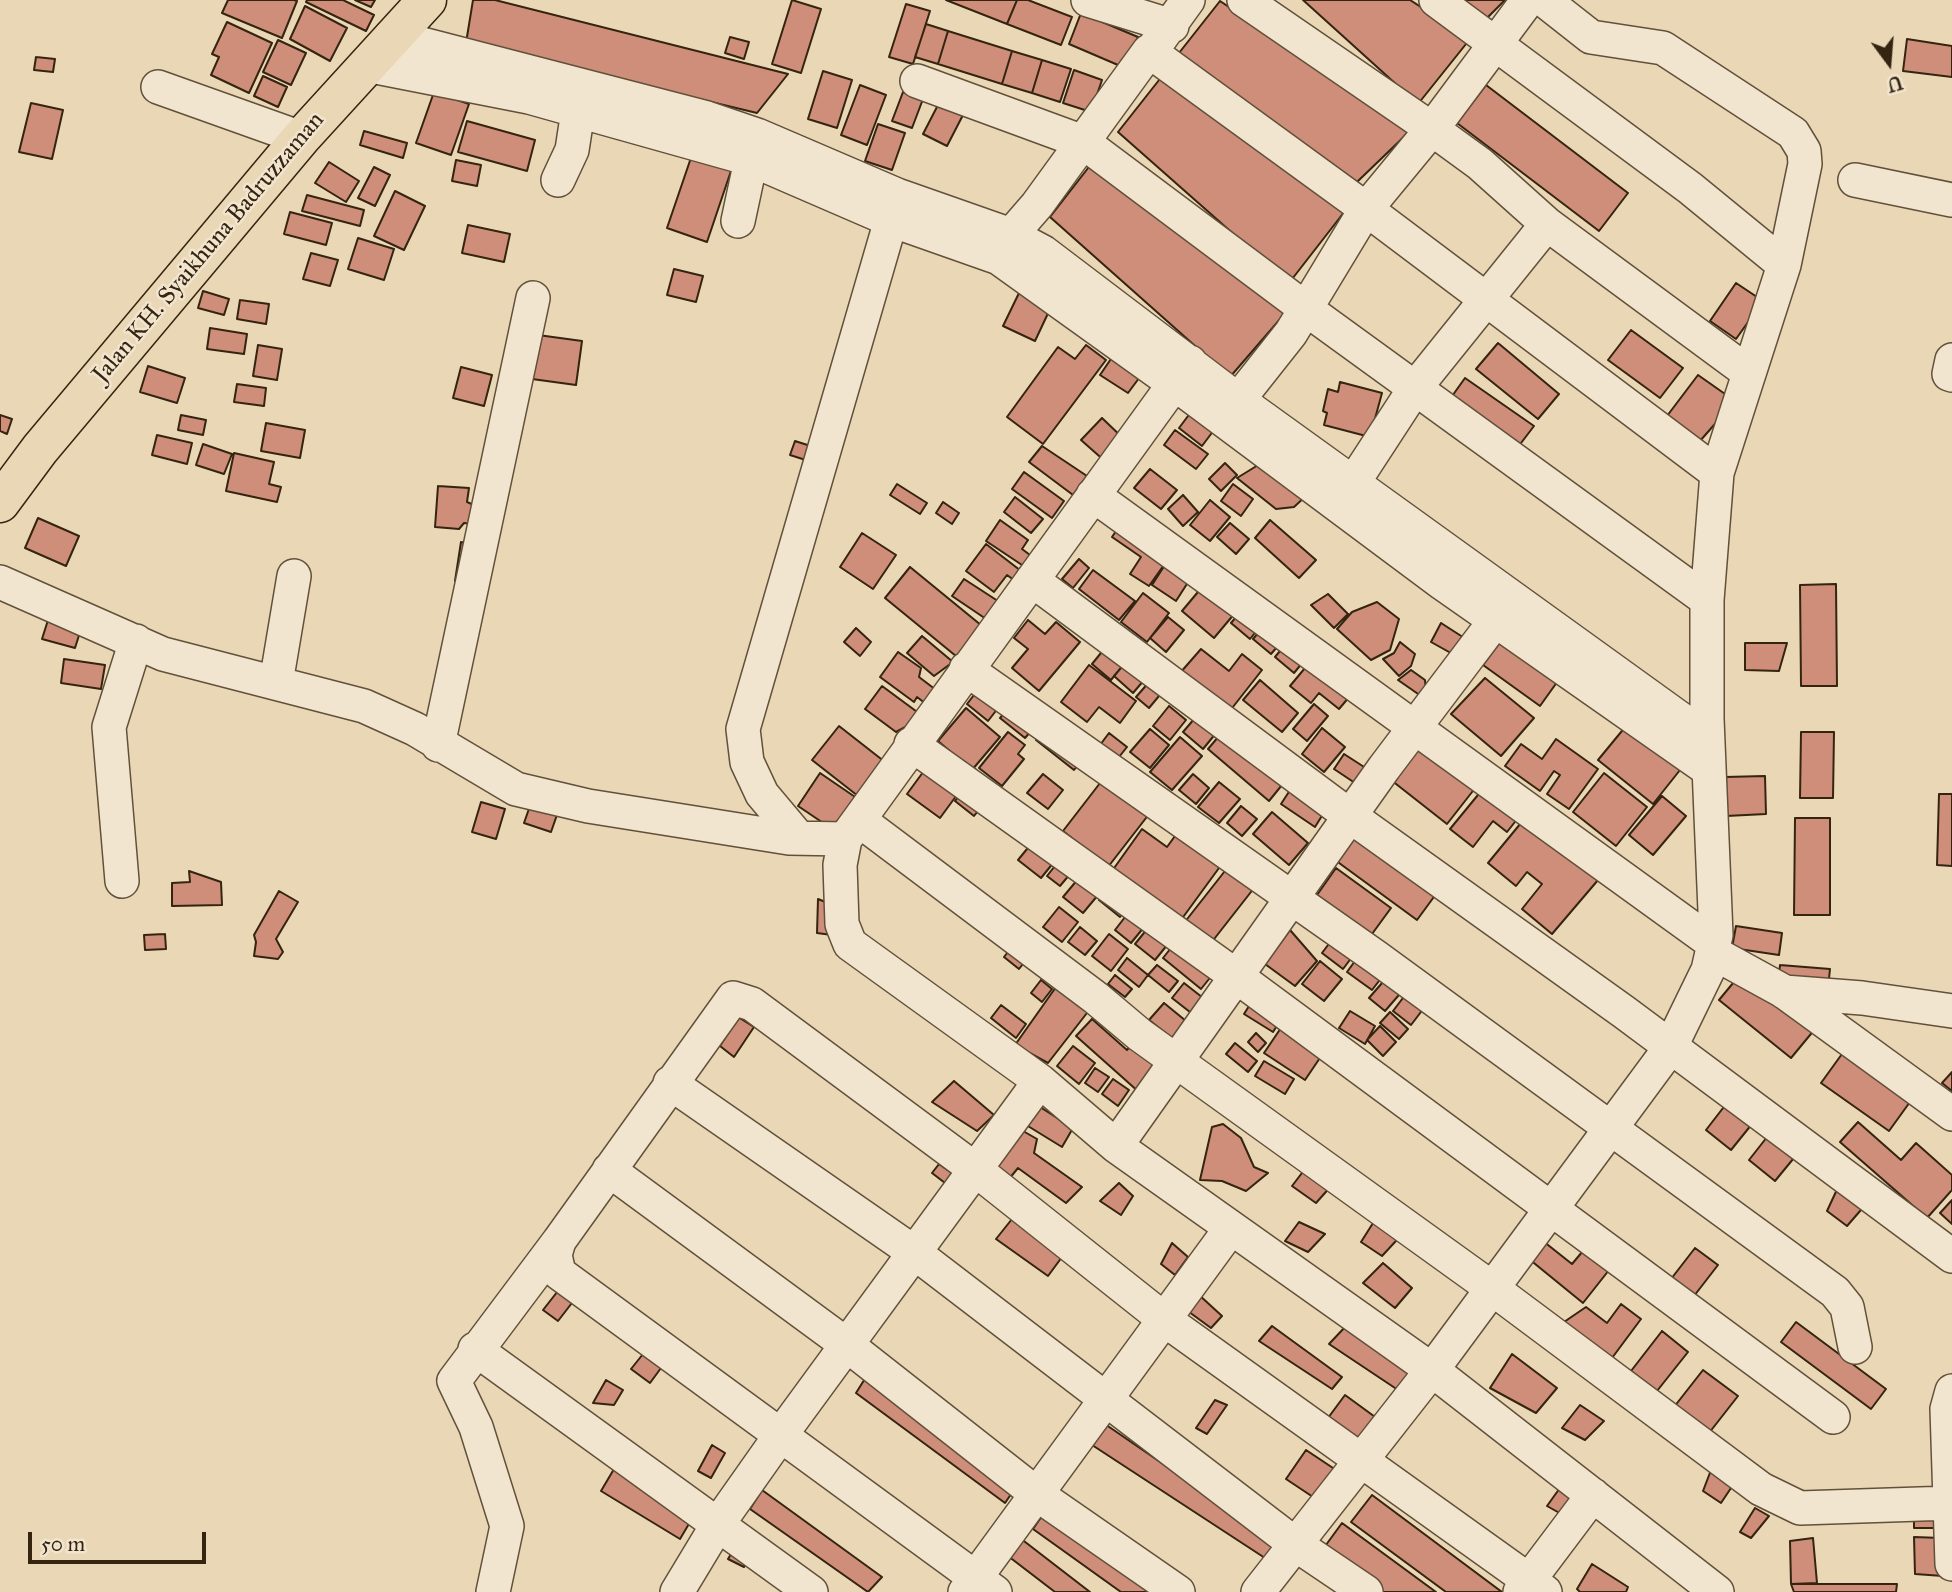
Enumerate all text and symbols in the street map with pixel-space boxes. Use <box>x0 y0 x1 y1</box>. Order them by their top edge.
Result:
north arrow <box>1854 28 1924 98</box>
text: U <box>1885 71 1905 97</box>
street label: Jalan KH. Syaikhuna Badruzzaman <box>87 107 331 389</box>
scale bar <box>32 1518 210 1562</box>
text: 50 m <box>41 1531 85 1557</box>

